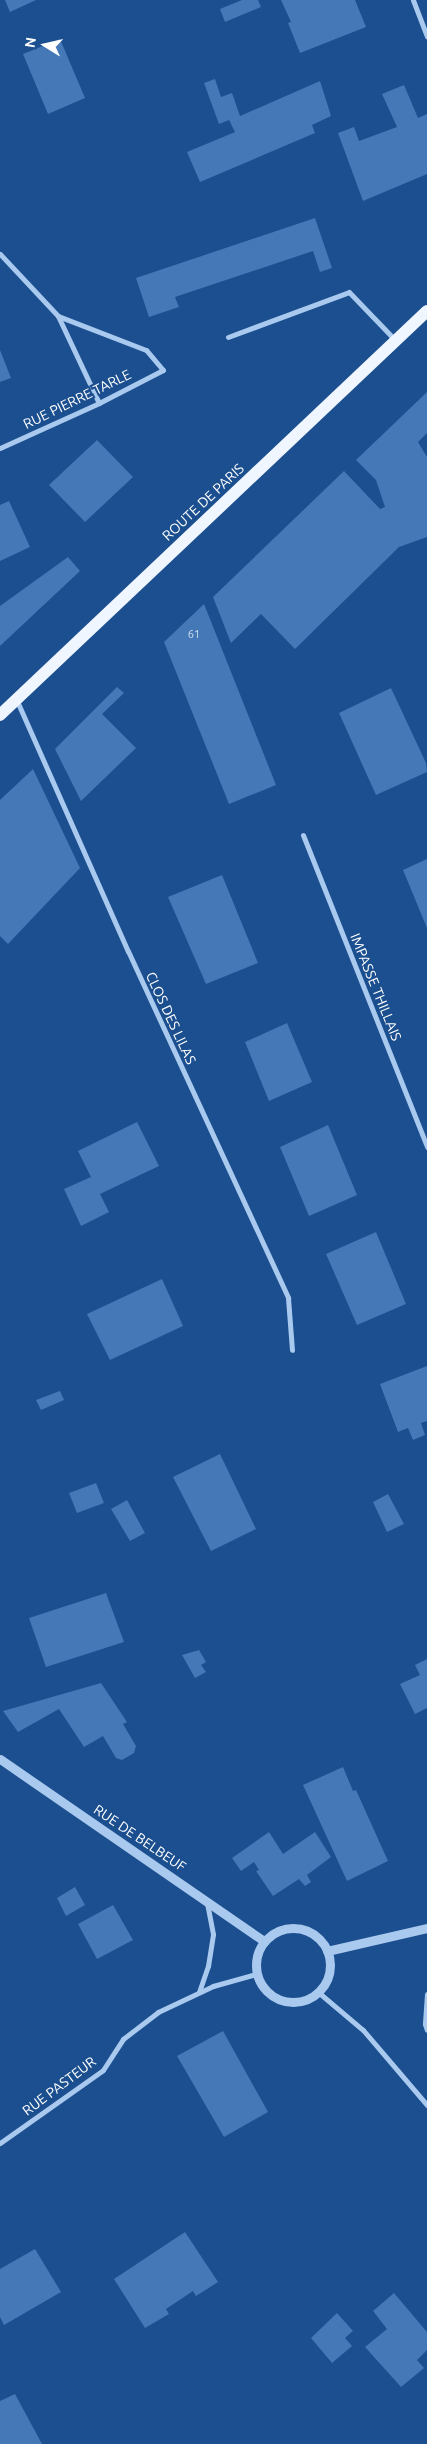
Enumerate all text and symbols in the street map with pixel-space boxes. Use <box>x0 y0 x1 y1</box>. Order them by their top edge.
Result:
north arrow <box>20 20 70 70</box>
text: N <box>21 36 39 49</box>
street label: RUE PIERRE TARLE <box>21 366 133 432</box>
street label: ROUTE DE PARIS <box>159 460 247 544</box>
house number: 61 <box>188 627 200 641</box>
street label: IMPASSE THILLAIS <box>347 931 405 1043</box>
street label: CLOS DES LILAS <box>142 969 200 1067</box>
street label: RUE DE BELBEUF <box>91 1801 189 1875</box>
street label: RUE PASTEUR <box>19 2053 99 2119</box>

